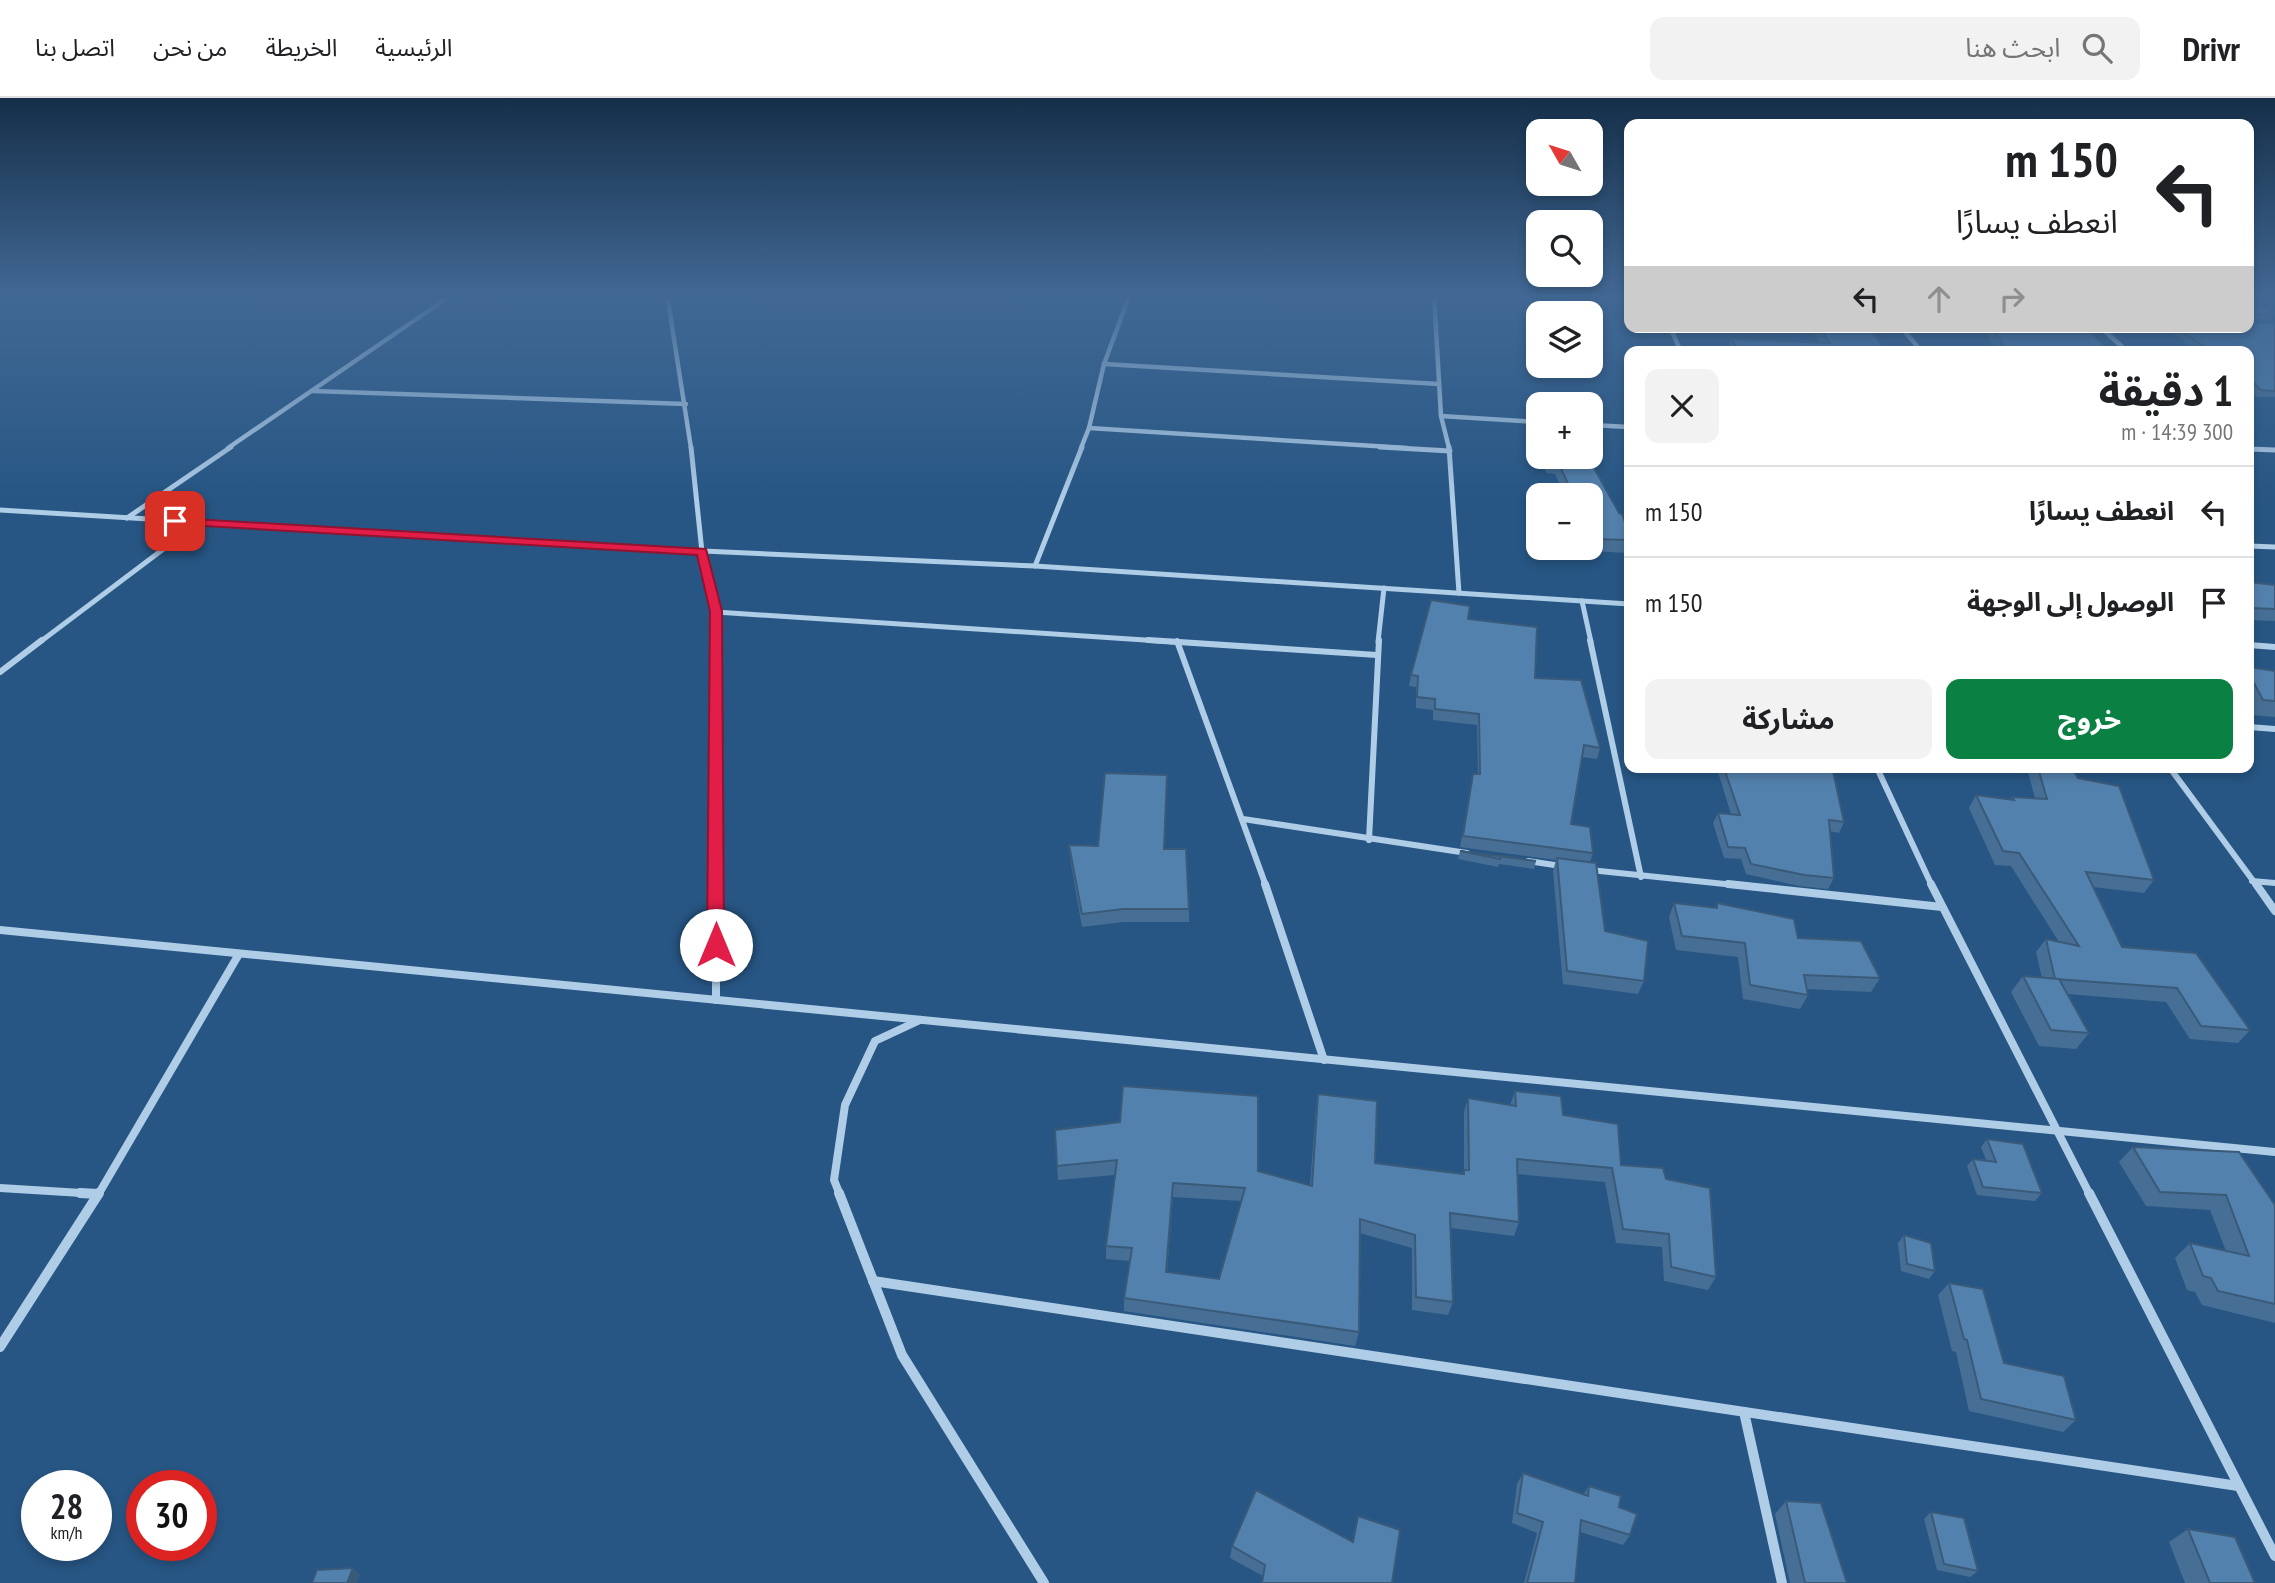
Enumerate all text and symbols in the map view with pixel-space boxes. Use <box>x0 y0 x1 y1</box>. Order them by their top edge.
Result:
search box <box>1650 17 2140 80</box>
text: Drivr <box>2182 27 2240 70</box>
icon: search <box>2078 29 2116 67</box>
text: ابحث هنا <box>1965 31 2060 64</box>
text: اتصل بنا <box>35 32 115 63</box>
text: من نحن <box>153 32 227 63</box>
text: الخريطة <box>265 32 337 63</box>
text: الرئيسية <box>375 32 453 63</box>
north arrow <box>1526 119 1603 196</box>
map controls <box>1526 119 1603 560</box>
text: 150 m <box>2005 127 2118 191</box>
icon: left <box>2142 147 2233 238</box>
text: انعطف يسارًا <box>1956 200 2118 242</box>
button: search <box>1526 210 1603 287</box>
icon: left <box>1847 280 1885 318</box>
icon: ahead <box>1920 280 1958 318</box>
icon: right <box>1993 280 2031 318</box>
button: layers <box>1526 301 1603 378</box>
text: 1 دقيقة <box>2099 363 2233 418</box>
button: close <box>1645 369 1719 443</box>
button: + <box>1526 392 1603 469</box>
text: 300 m · 14:39 <box>2121 417 2233 446</box>
button: − <box>1526 483 1603 560</box>
pin <box>145 491 205 551</box>
icon: left <box>2195 493 2233 531</box>
text: انعطف يسارًا <box>2029 494 2174 527</box>
text: 150 m <box>1645 495 1703 528</box>
icon: arrive <box>156 502 194 540</box>
icon: arrive <box>2195 584 2233 622</box>
text: الوصول إلى الوجهة <box>1967 585 2174 618</box>
text: 150 m <box>1645 586 1703 619</box>
button: مشاركة <box>1645 679 1932 759</box>
button: خروج <box>1946 679 2233 759</box>
position arrow <box>679 908 753 982</box>
speed limit sign: 30 <box>126 1470 217 1561</box>
text: 28 <box>50 1483 83 1529</box>
text: km/h <box>51 1521 82 1544</box>

